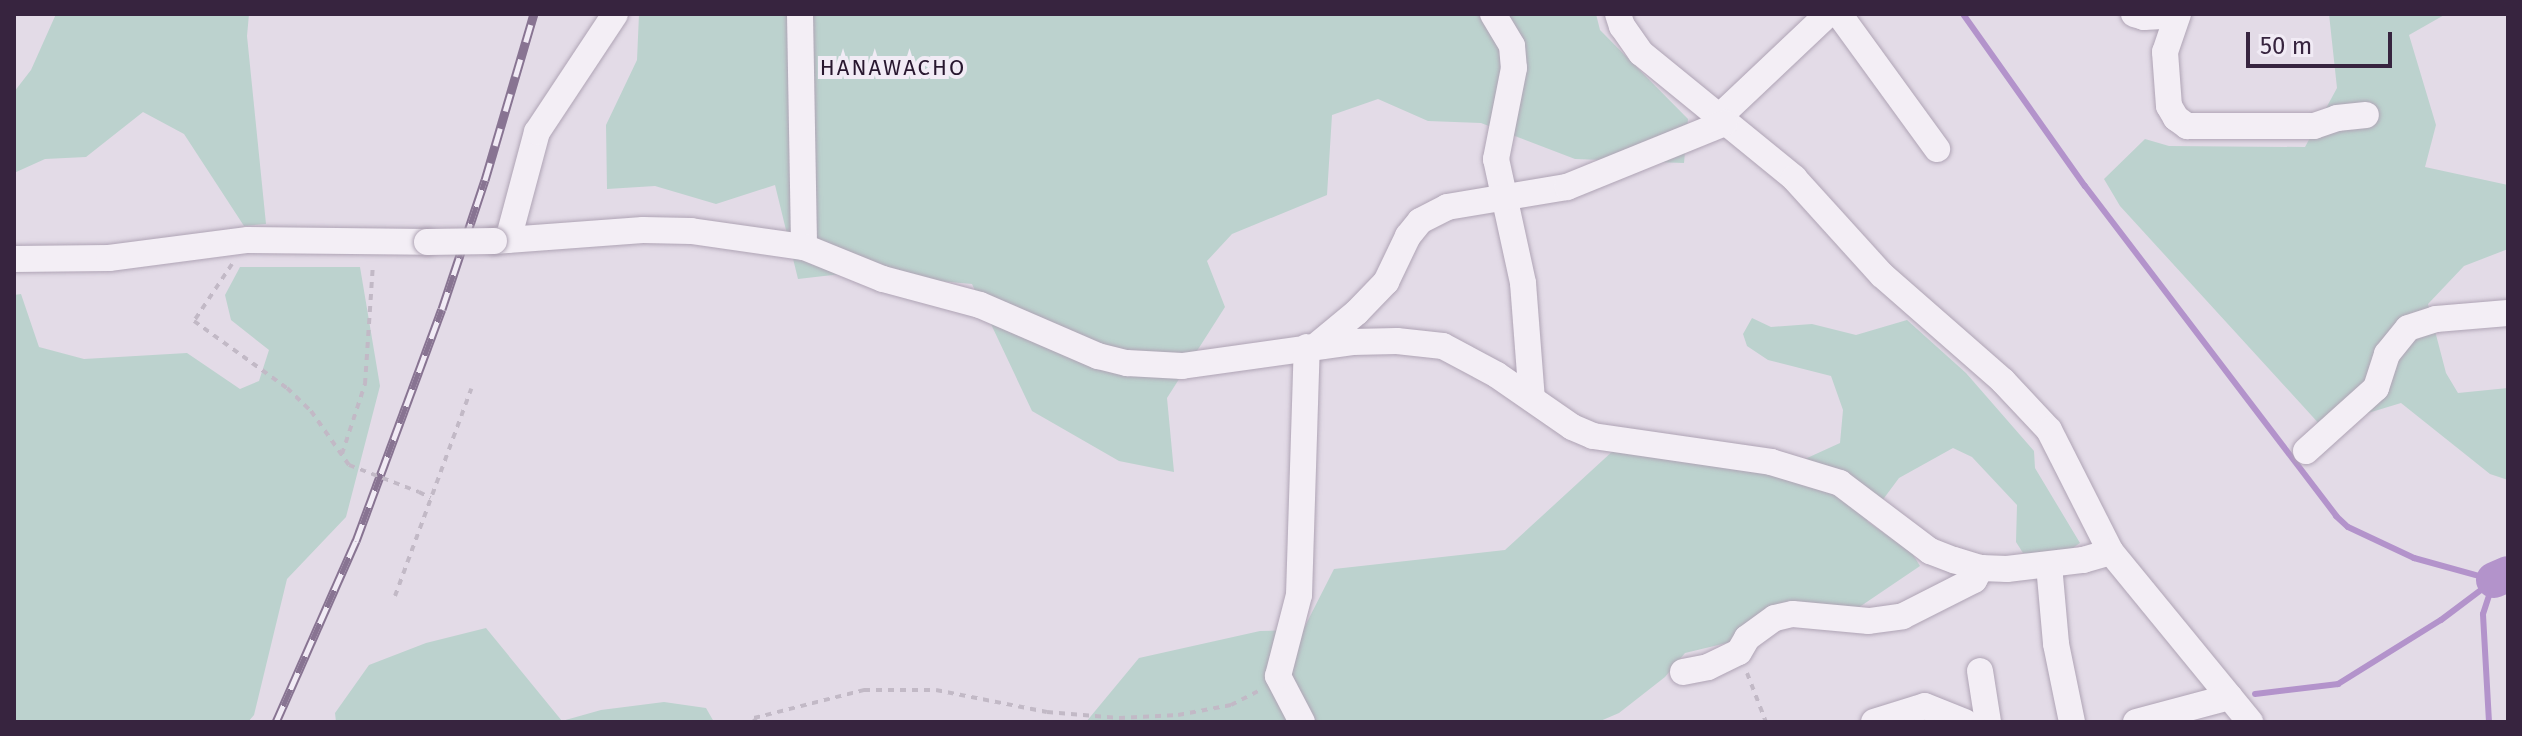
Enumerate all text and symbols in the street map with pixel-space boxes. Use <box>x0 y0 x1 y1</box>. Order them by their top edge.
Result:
scale bar <box>2250 16 2396 66</box>
text: 50 m <box>2260 32 2312 60</box>
district label: HANAWACHO <box>820 55 966 81</box>

